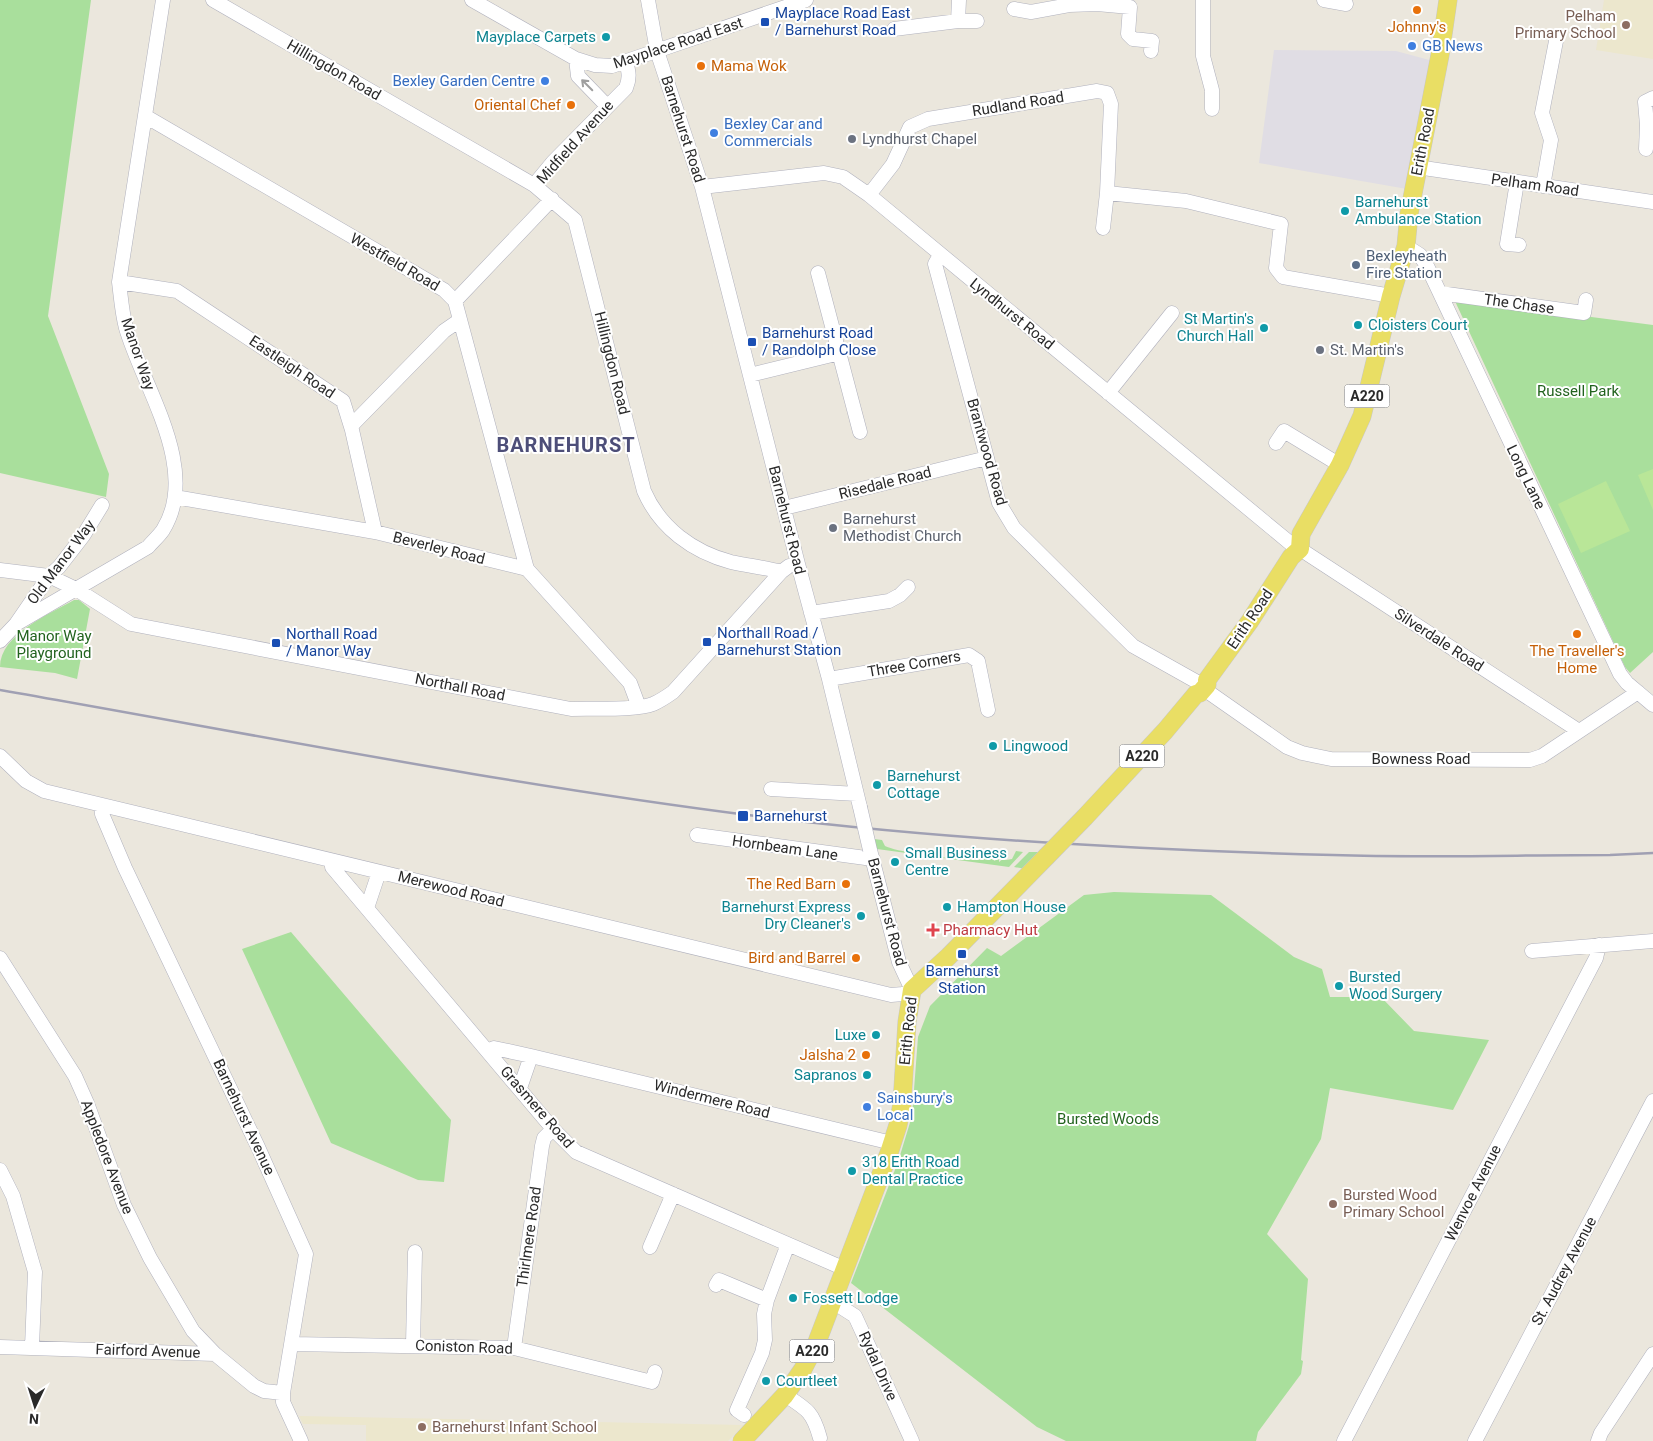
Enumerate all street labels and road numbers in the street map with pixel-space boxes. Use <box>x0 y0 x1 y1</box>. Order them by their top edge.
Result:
street label: Mayplace Road East <box>611 13 745 72</box>
street label: Hillingdon Road <box>284 36 384 104</box>
street label: Barnehurst Road <box>657 73 709 185</box>
street label: Rudland Road <box>971 88 1065 120</box>
street label: Midfield Avenue <box>533 96 617 188</box>
street label: Erith Road <box>1408 107 1438 177</box>
street label: Pelham Road <box>1490 170 1580 200</box>
street label: Westfield Road <box>347 229 443 295</box>
street label: Lyndhurst Road <box>966 274 1058 354</box>
street label: The Chase <box>1483 290 1555 318</box>
street label: Hillingdon Road <box>591 310 633 416</box>
street label: Manor Way <box>117 316 159 392</box>
street label: Eastleigh Road <box>246 332 338 402</box>
road number: A220 <box>1344 384 1390 408</box>
street label: Brantwood Road <box>963 396 1011 508</box>
street label: Long Lane <box>1503 442 1549 512</box>
street label: Risedale Road <box>837 463 933 503</box>
street label: Barnehurst Road <box>765 464 809 576</box>
street label: Old Manor Way <box>23 516 99 608</box>
street label: Beverley Road <box>391 528 487 568</box>
street label: Erith Road <box>1223 586 1277 652</box>
street label: Silverdale Road <box>1391 605 1487 675</box>
street label: Three Corners <box>866 647 962 681</box>
street label: Northall Road <box>413 669 507 705</box>
road number: A220 <box>1120 744 1164 768</box>
street label: Bowness Road <box>1371 750 1471 768</box>
street label: Hornbeam Lane <box>731 832 839 864</box>
street label: Barnehurst Road <box>864 856 910 968</box>
street label: Merewood Road <box>396 867 506 911</box>
street label: Erith Road <box>895 996 921 1066</box>
street label: Barnehurst Avenue <box>209 1056 279 1178</box>
street label: Grasmere Road <box>496 1062 578 1152</box>
street label: Windermere Road <box>652 1076 772 1122</box>
street label: Appledore Avenue <box>77 1097 137 1217</box>
street label: Wenvoe Avenue <box>1441 1142 1505 1244</box>
street label: Thirlmere Road <box>513 1185 545 1289</box>
street label: St. Audrey Avenue <box>1528 1213 1600 1328</box>
street label: Rydal Drive <box>855 1329 901 1403</box>
street label: Coniston Road <box>415 1336 513 1358</box>
street label: Fairford Avenue <box>95 1340 201 1362</box>
road number: A220 <box>790 1340 834 1362</box>

